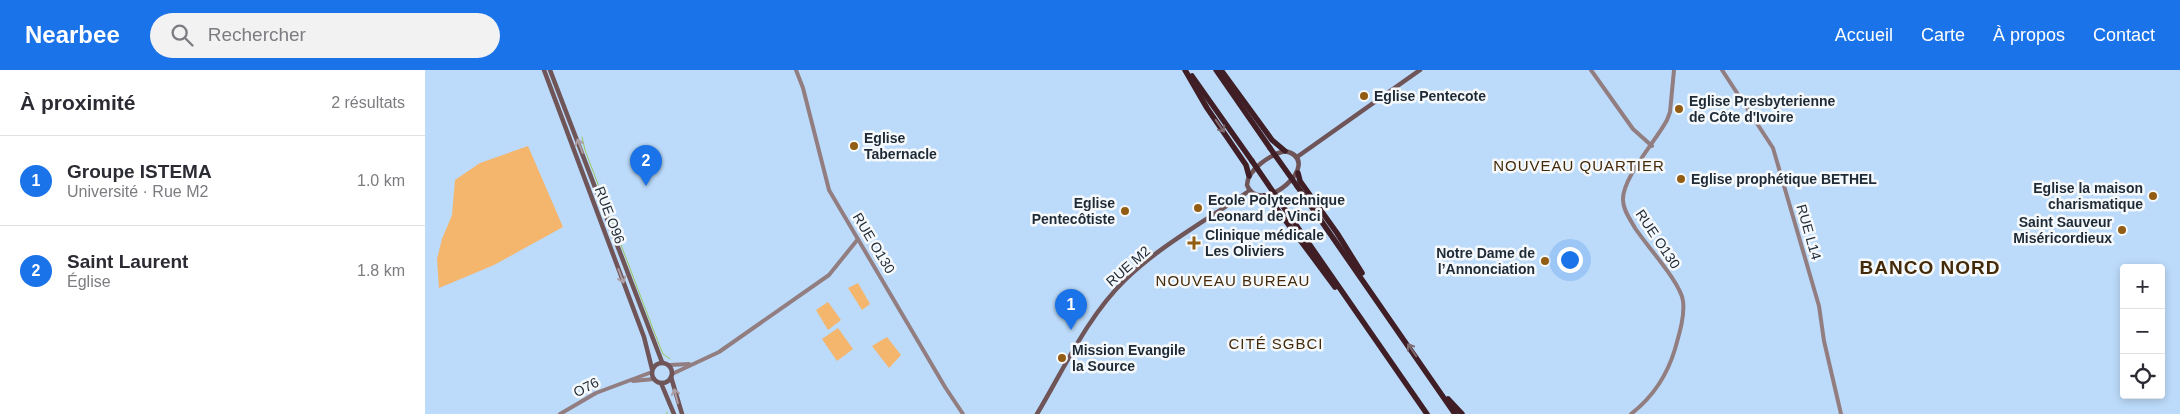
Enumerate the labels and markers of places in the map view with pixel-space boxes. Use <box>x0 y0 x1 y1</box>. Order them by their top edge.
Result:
place label: Eglise Pentecote <box>1374 88 1486 104</box>
marker: Eglise Pentecote <box>1358 90 1370 102</box>
place label: Eglise Presbyterienne de Côte d'Ivoire <box>1689 93 1836 125</box>
marker: Eglise Presbyterienne de Côte d'Ivoire <box>1673 103 1685 115</box>
place label: Eglise Tabernacle <box>864 130 937 162</box>
marker: Eglise Tabernacle <box>848 140 860 152</box>
pin: 2 <box>630 145 662 186</box>
place label: Eglise prophétique BETHEL <box>1691 171 1877 187</box>
marker: Eglise prophétique BETHEL <box>1675 173 1687 185</box>
place label: Eglise la maison charismatique <box>2033 180 2143 212</box>
marker: Eglise la maison charismatique <box>2147 190 2159 202</box>
place label: Ecole Polytechnique Leonard de Vinci <box>1208 192 1345 224</box>
place label: Eglise Pentecôtiste <box>1032 195 1115 227</box>
marker: Ecole Polytechnique Leonard de Vinci <box>1192 202 1204 214</box>
marker: Eglise Pentecôtiste <box>1119 205 1131 217</box>
place label: Saint Sauveur Miséricordieux <box>2013 214 2113 246</box>
marker: Saint Sauveur Miséricordieux <box>2116 224 2128 236</box>
place label: Clinique médicale Les Oliviers <box>1205 227 1324 259</box>
marker: Clinique médicale Les Oliviers <box>1187 236 1201 250</box>
place label: Notre Dame de l’Annonciation <box>1436 245 1535 277</box>
marker: Notre Dame de l’Annonciation <box>1539 255 1551 267</box>
pin: 1 <box>1055 289 1087 330</box>
place label: Mission Evangile la Source <box>1072 342 1186 374</box>
marker: Mission Evangile la Source <box>1056 352 1068 364</box>

